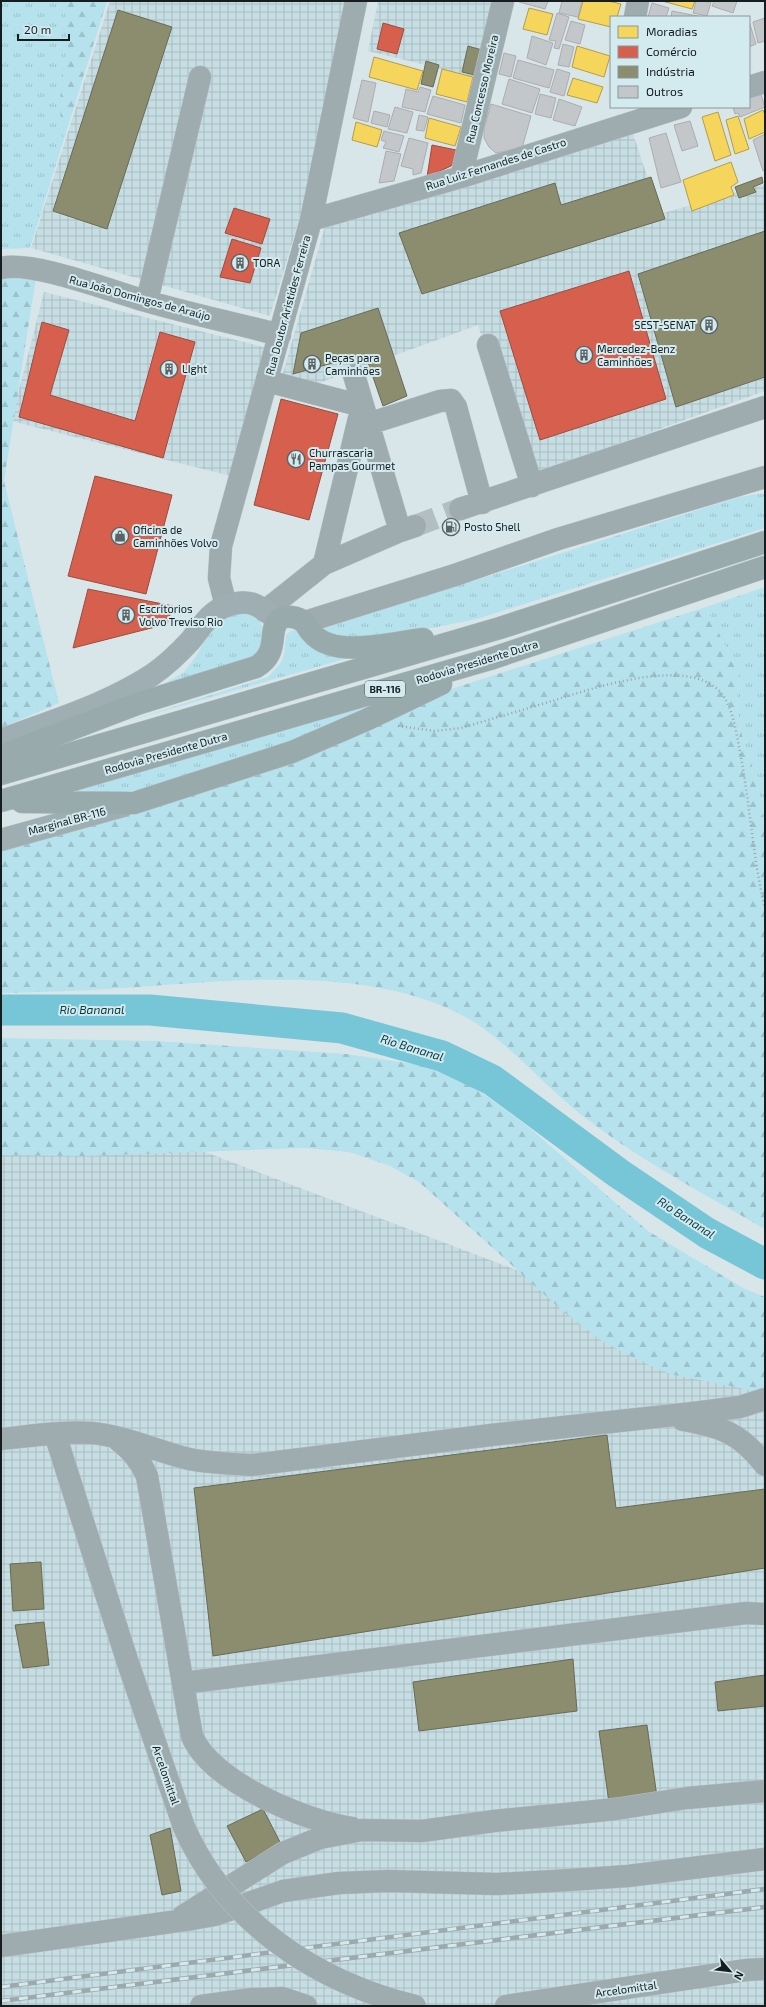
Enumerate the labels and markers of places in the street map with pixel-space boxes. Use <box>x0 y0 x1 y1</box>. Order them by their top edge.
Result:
building icon: TORA <box>230 253 250 273</box>
place label: TORA <box>253 256 280 269</box>
building icon: SEST-SENAT <box>699 315 719 335</box>
place label: SEST-SENAT <box>634 318 697 331</box>
place label: Mercedez-Benz Caminhões <box>597 342 676 368</box>
building icon: Mercedez-Benz Caminhões <box>574 345 594 365</box>
place label: Peças para Caminhões <box>325 351 381 377</box>
building icon: Peças para Caminhões <box>302 354 322 374</box>
building icon: LIght <box>159 359 179 379</box>
place label: LIght <box>182 362 207 375</box>
place label: Churrascaria Pampas Gourmet <box>309 446 395 472</box>
restaurant icon: Churrascaria Pampas Gourmet <box>286 449 306 469</box>
fuel station icon: Posto Shell <box>441 517 461 537</box>
place label: Posto Shell <box>464 520 521 533</box>
place label: Oficina de Caminhões Volvo <box>133 523 218 549</box>
shop icon: Oficina de Caminhões Volvo <box>110 526 130 546</box>
place label: Escritorios Volvo Treviso Rio <box>139 602 223 628</box>
building icon: Escritorios Volvo Treviso Rio <box>116 605 136 625</box>

